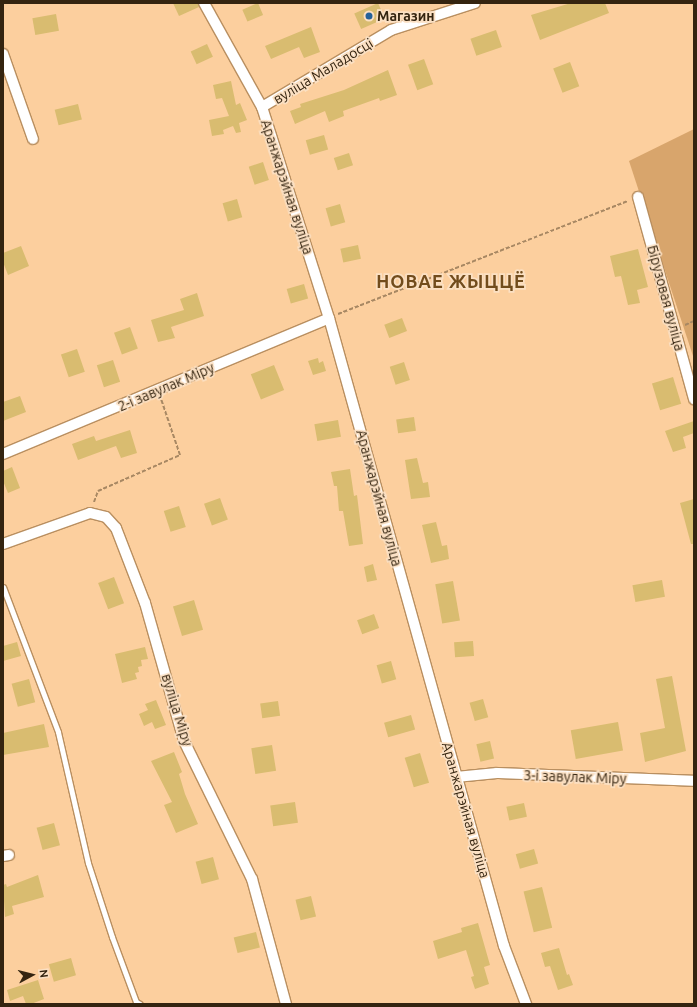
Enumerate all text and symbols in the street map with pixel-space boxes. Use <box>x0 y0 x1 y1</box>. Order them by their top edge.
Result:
place label: Магазин <box>377 8 435 24</box>
marker: Магазин <box>364 11 374 21</box>
street label: вуліца Маладосці <box>270 35 376 107</box>
street label: Аранжарэйная вуліца <box>257 117 317 257</box>
street label: Бірузовая вуліца <box>644 243 688 353</box>
district label: НОВАЕ ЖЫЦЦЁ <box>376 270 526 292</box>
street label: 2-і завулак Міру <box>115 359 217 415</box>
street label: Аранжарэйная вуліца <box>353 428 405 568</box>
street label: вуліца Міру <box>158 672 196 748</box>
street label: Аранжарэйная вуліца <box>439 740 493 880</box>
street label: 3-і завулак Міру <box>523 767 627 787</box>
north arrow <box>12 955 52 995</box>
text: N <box>37 969 50 978</box>

